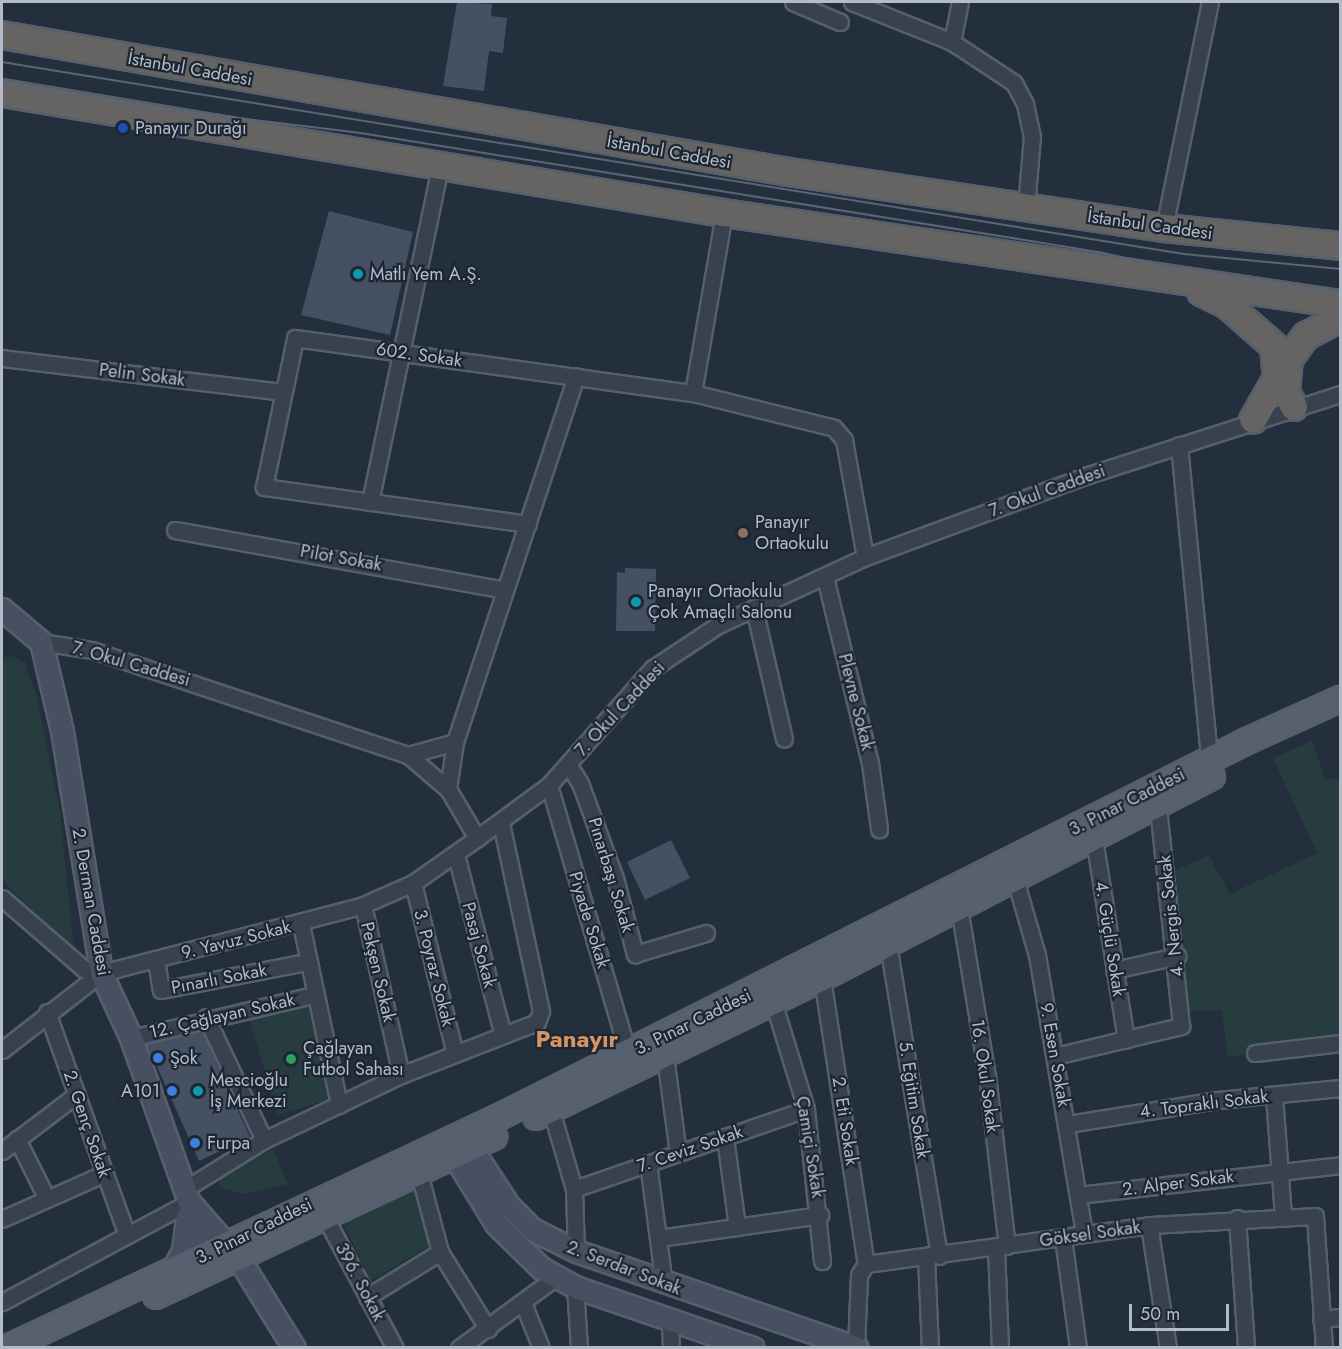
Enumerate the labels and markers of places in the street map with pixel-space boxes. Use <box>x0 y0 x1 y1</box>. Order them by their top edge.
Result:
place label: Panayır Durağı <box>135 117 247 139</box>
marker: Panayır Durağı <box>116 121 130 135</box>
place label: Matlı Yem A.Ş. <box>370 263 482 285</box>
marker: Matlı Yem A.Ş. <box>351 267 365 281</box>
place label: Panayır Ortaokulu <box>755 512 829 554</box>
marker: Panayır Ortaokulu <box>736 526 750 540</box>
place label: Panayır Ortaokulu Çok Amaçlı Salonu <box>648 581 792 624</box>
marker: Panayır Ortaokulu Çok Amaçlı Salonu <box>629 595 643 609</box>
place label: Çağlayan Futbol Sahası <box>303 1038 404 1080</box>
place label: Şok <box>170 1047 198 1069</box>
marker: Şok <box>151 1051 165 1065</box>
marker: Çağlayan Futbol Sahası <box>284 1052 298 1066</box>
place label: Mescioğlu İş Merkezi <box>210 1070 288 1112</box>
place label: A101 <box>121 1080 160 1102</box>
marker: A101 <box>165 1084 179 1098</box>
marker: Mescioğlu İş Merkezi <box>191 1084 205 1098</box>
place label: Furpa <box>207 1132 250 1154</box>
marker: Furpa <box>188 1136 202 1150</box>

